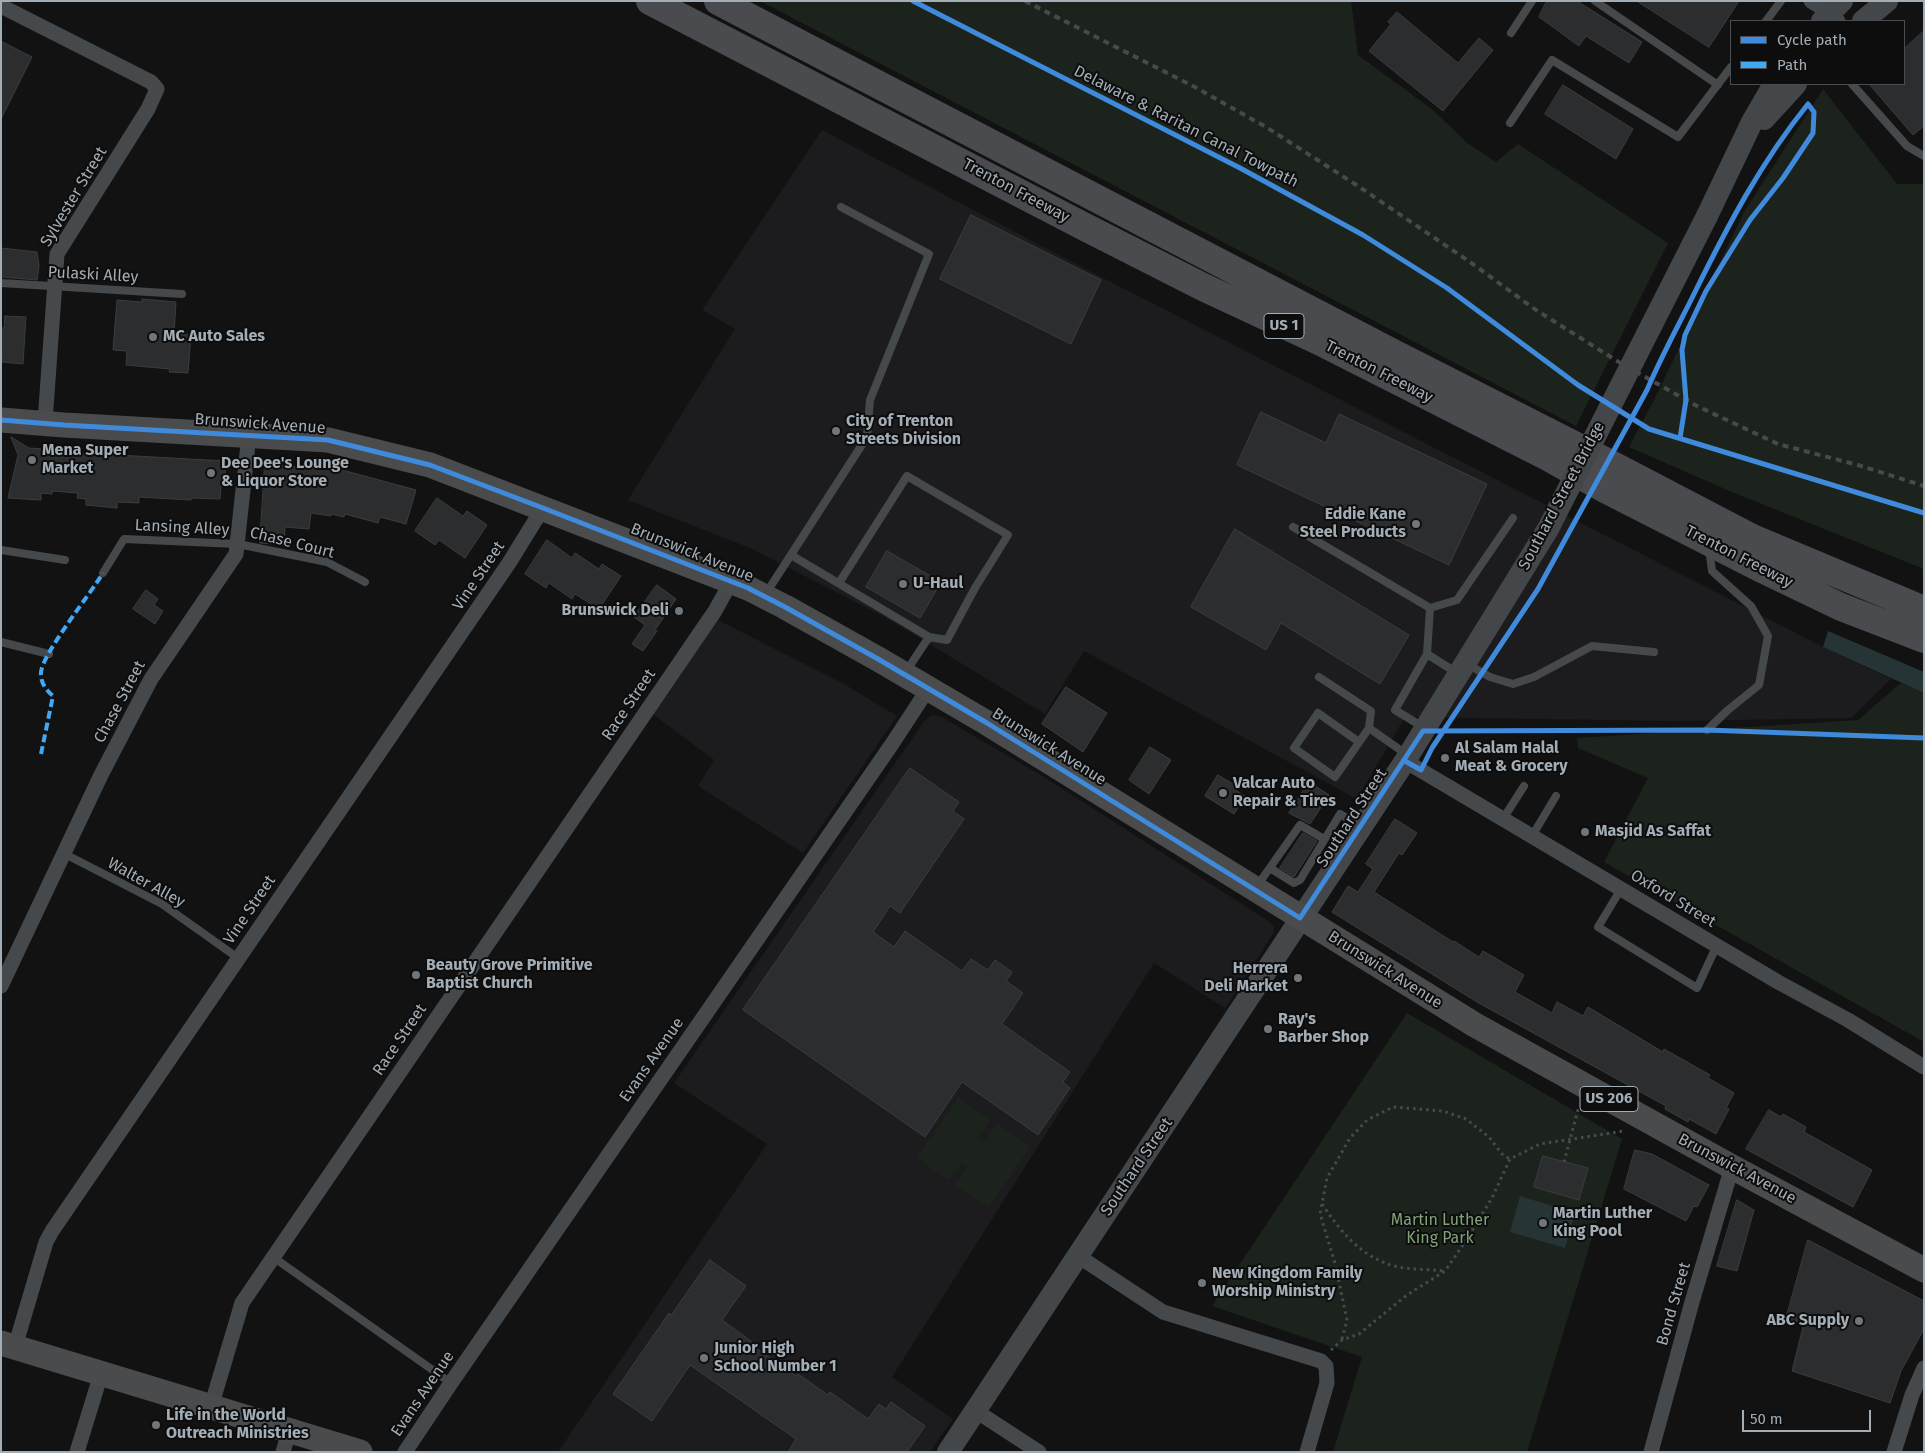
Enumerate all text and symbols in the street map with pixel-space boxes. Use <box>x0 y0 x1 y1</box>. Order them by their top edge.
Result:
legend <box>1730 20 1905 85</box>
text: Cycle path <box>1777 31 1847 49</box>
text: Path <box>1777 56 1807 74</box>
street label: Delaware & Raritan Canal Towpath <box>1071 62 1301 192</box>
street label: Sylvester Street <box>37 144 111 250</box>
street label: Trenton Freeway <box>959 155 1073 227</box>
street label: Pulaski Alley <box>47 263 139 287</box>
road number: US 1 <box>1264 314 1304 338</box>
place label: MC Auto Sales <box>163 327 265 347</box>
marker: MC Auto Sales <box>147 331 159 343</box>
street label: Trenton Freeway <box>1322 337 1436 407</box>
street label: Brunswick Avenue <box>194 410 326 438</box>
place label: City of Trenton Streets Division <box>846 412 961 450</box>
street label: Southard Street Bridge <box>1515 419 1609 573</box>
marker: City of Trenton Streets Division <box>830 425 842 437</box>
place label: Mena Super Market <box>42 441 128 479</box>
marker: Mena Super Market <box>26 454 38 466</box>
place label: Dee Dee's Lounge & Liquor Store <box>221 454 349 492</box>
marker: Dee Dee's Lounge & Liquor Store <box>205 467 217 479</box>
place label: Eddie Kane Steel Products <box>1300 505 1406 543</box>
street label: Lansing Alley <box>134 516 230 540</box>
marker: Eddie Kane Steel Products <box>1410 518 1422 530</box>
street label: Brunswick Avenue <box>628 520 756 586</box>
street label: Trenton Freeway <box>1682 522 1796 592</box>
street label: Chase Court <box>248 523 336 563</box>
street label: Vine Street <box>449 538 509 614</box>
place label: U-Haul <box>913 574 963 594</box>
marker: U-Haul <box>897 578 909 590</box>
place label: Brunswick Deli <box>561 601 669 621</box>
marker: Brunswick Deli <box>673 605 685 617</box>
street label: Chase Street <box>90 658 150 746</box>
street label: Race Street <box>598 666 660 744</box>
street label: Brunswick Avenue <box>988 704 1110 790</box>
place label: Al Salam Halal Meat & Grocery <box>1455 739 1567 777</box>
marker: Al Salam Halal Meat & Grocery <box>1439 752 1451 764</box>
street label: Southard Street <box>1313 765 1391 871</box>
place label: Valcar Auto Repair & Tires <box>1233 774 1336 812</box>
marker: Valcar Auto Repair & Tires <box>1217 787 1229 799</box>
place label: Masjid As Saffat <box>1595 822 1711 842</box>
marker: Masjid As Saffat <box>1579 826 1591 838</box>
street label: Walter Alley <box>104 854 188 912</box>
street label: Oxford Street <box>1627 866 1719 932</box>
street label: Vine Street <box>220 872 280 948</box>
street label: Brunswick Avenue <box>1324 927 1446 1013</box>
place label: Beauty Grove Primitive Baptist Church <box>426 956 593 994</box>
place label: Herrera Deli Market <box>1204 959 1288 997</box>
marker: Beauty Grove Primitive Baptist Church <box>410 969 422 981</box>
marker: Herrera Deli Market <box>1292 972 1304 984</box>
street label: Race Street <box>369 1001 431 1079</box>
place label: Ray's Barber Shop <box>1278 1010 1369 1048</box>
street label: Evans Avenue <box>616 1014 688 1106</box>
marker: Ray's Barber Shop <box>1262 1023 1274 1035</box>
road number: US 206 <box>1580 1086 1638 1112</box>
street label: Southard Street <box>1097 1114 1177 1220</box>
street label: Brunswick Avenue <box>1675 1130 1799 1208</box>
place label: Martin Luther King Pool <box>1553 1204 1652 1242</box>
park label: Martin Luther King Park <box>1391 1211 1489 1249</box>
marker: Martin Luther King Pool <box>1537 1217 1549 1229</box>
street label: Bond Street <box>1653 1260 1695 1348</box>
place label: New Kingdom Family Worship Ministry <box>1212 1264 1362 1302</box>
marker: New Kingdom Family Worship Ministry <box>1196 1277 1208 1289</box>
place label: ABC Supply <box>1766 1311 1849 1331</box>
marker: ABC Supply <box>1853 1315 1865 1327</box>
place label: Junior High School Number 1 <box>714 1339 837 1377</box>
street label: Evans Avenue <box>387 1348 459 1440</box>
marker: Junior High School Number 1 <box>698 1352 710 1364</box>
scale bar <box>1745 1400 1874 1432</box>
place label: Life in the World Outreach Ministries <box>166 1406 309 1444</box>
text: 50 m <box>1750 1410 1783 1428</box>
marker: Life in the World Outreach Ministries <box>150 1419 162 1431</box>

